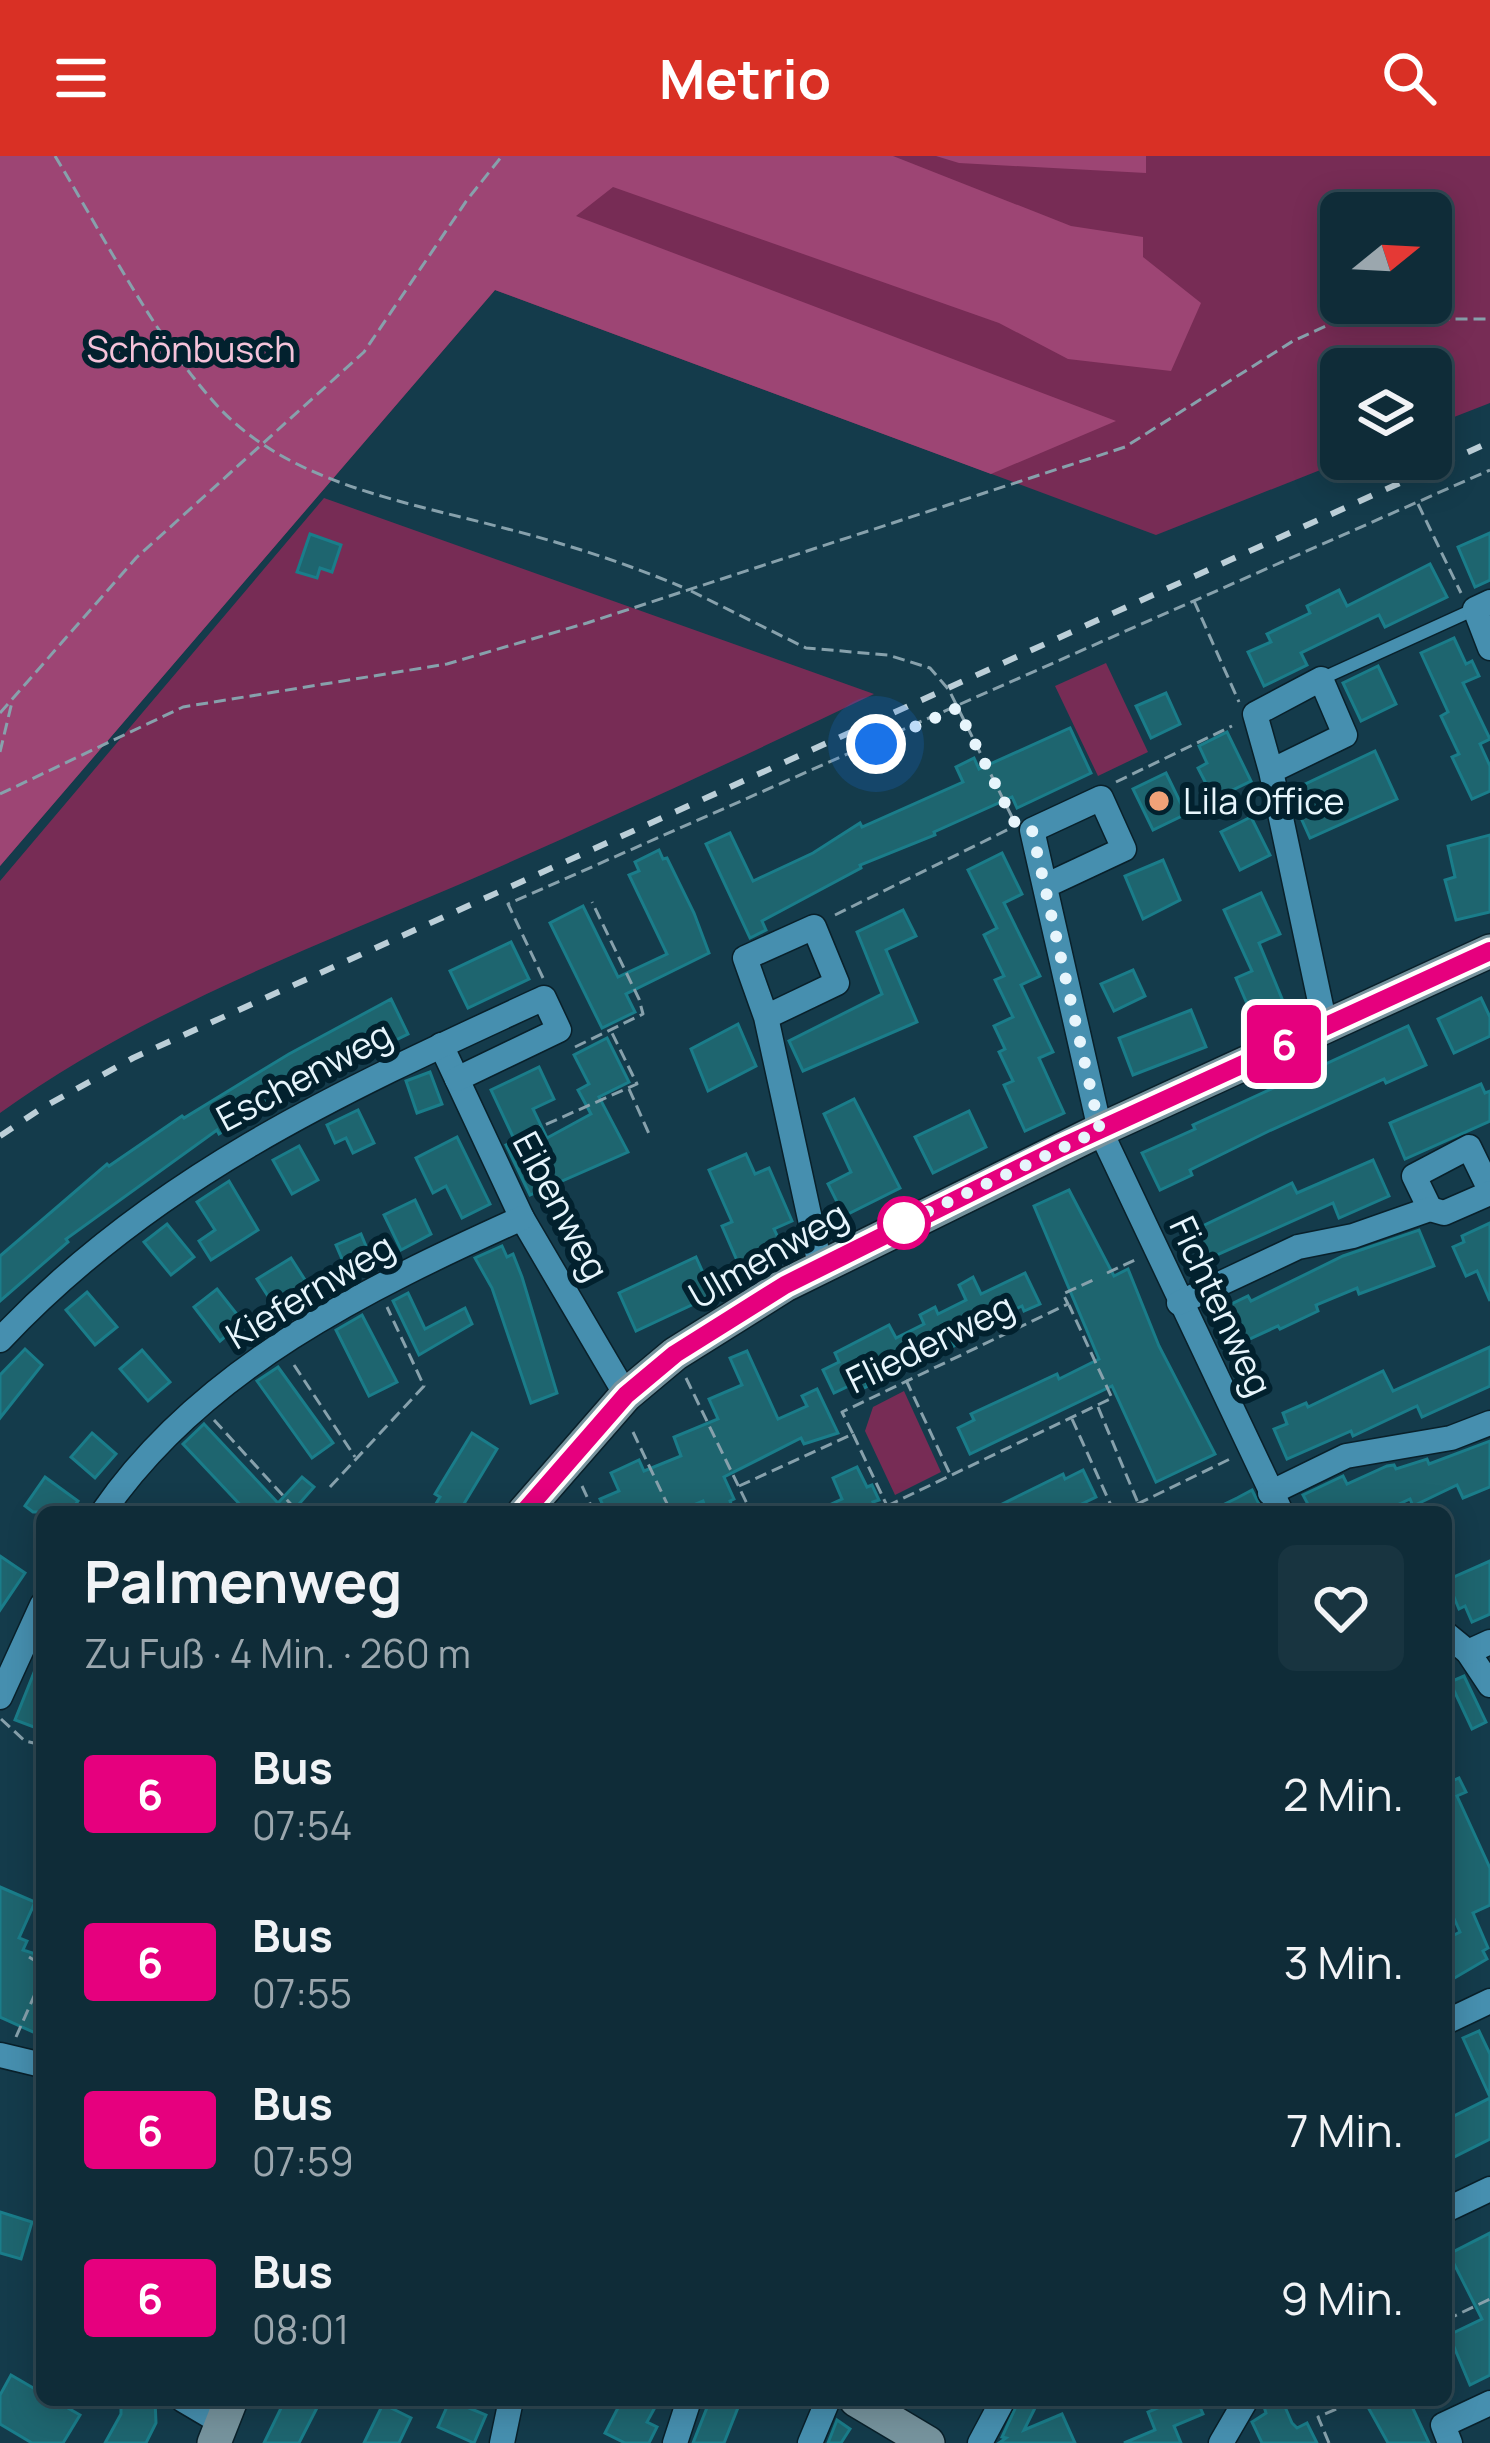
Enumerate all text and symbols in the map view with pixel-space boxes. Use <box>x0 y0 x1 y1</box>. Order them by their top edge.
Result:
text: Metrio <box>659 41 831 115</box>
icon: menu <box>48 45 114 111</box>
icon: search <box>1376 45 1442 111</box>
north arrow <box>1320 192 1452 324</box>
map controls <box>1320 192 1452 480</box>
park label: Schönbusch <box>86 324 296 373</box>
button: layers <box>1320 348 1452 480</box>
your location <box>846 714 906 774</box>
place label: Lila Office <box>1183 776 1345 825</box>
marker: Lila Office <box>1146 788 1172 814</box>
line badge: 6 <box>1245 1005 1323 1083</box>
street label: Eschenweg <box>208 1009 400 1142</box>
text: 6 <box>1271 1015 1297 1073</box>
street label: Eibenweg <box>502 1123 621 1289</box>
street label: Ulmenweg <box>680 1190 856 1320</box>
unlabelled marker <box>879 1198 929 1248</box>
street label: Fichtenweg <box>1159 1208 1284 1403</box>
street label: Kiefernweg <box>217 1221 403 1360</box>
street label: Fliederweg <box>838 1281 1022 1404</box>
text: Palmenweg <box>84 1542 402 1620</box>
button: heart <box>1278 1545 1404 1671</box>
text: Zu Fuß · 4 Min. · 260 m <box>84 1626 471 1680</box>
text: Bus <box>252 1736 333 1798</box>
text: 2 Min. <box>1283 1763 1404 1825</box>
text: 6 <box>137 1765 163 1823</box>
text: 07:54 <box>252 1798 353 1852</box>
text: Bus <box>252 1904 333 1966</box>
text: 3 Min. <box>1284 1931 1404 1993</box>
text: 6 <box>137 1933 163 1991</box>
text: 07:55 <box>252 1966 352 2020</box>
text: Bus <box>252 2072 333 2134</box>
text: 7 Min. <box>1286 2099 1404 2161</box>
text: 6 <box>137 2101 163 2159</box>
text: 07:59 <box>252 2134 354 2188</box>
text: Bus <box>252 2240 333 2302</box>
text: 9 Min. <box>1281 2267 1404 2329</box>
text: 6 <box>137 2269 163 2327</box>
text: 08:01 <box>252 2302 349 2356</box>

